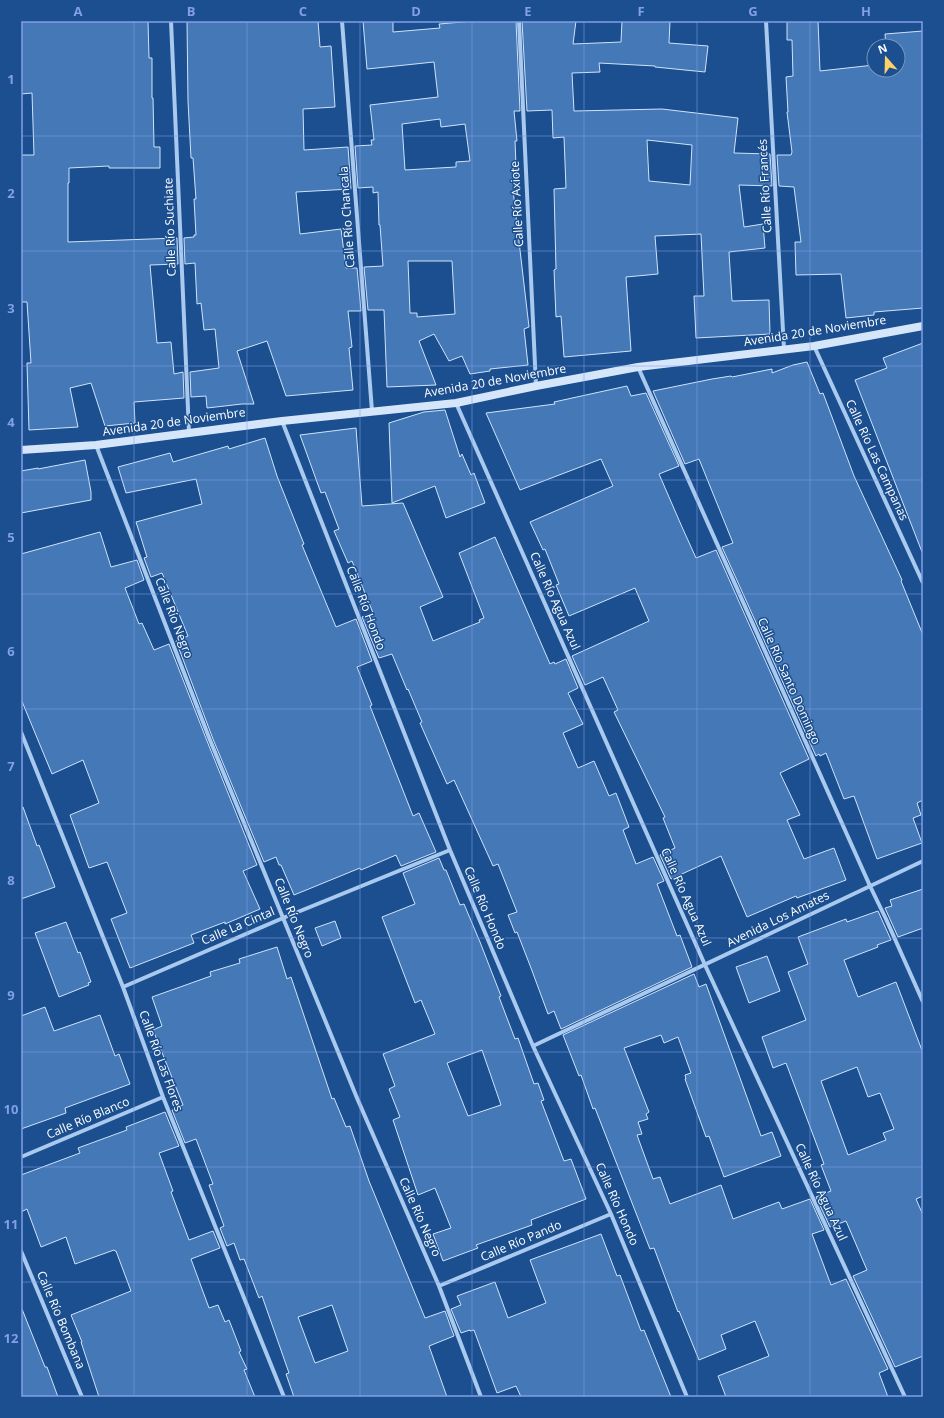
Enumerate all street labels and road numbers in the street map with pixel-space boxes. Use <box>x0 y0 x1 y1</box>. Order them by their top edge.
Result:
street label: Calle Río Francés <box>754 138 775 234</box>
street label: Calle Río Axiote <box>506 160 527 247</box>
street label: Calle Río Chancala <box>334 166 359 268</box>
street label: Calle Río Suchiate <box>159 177 180 277</box>
street label: Avenida 20 de Noviembre <box>742 311 888 350</box>
street label: Avenida 20 de Noviembre <box>423 360 568 401</box>
street label: Calle Río Las Campanas <box>842 396 913 523</box>
street label: Avenida 20 de Noviembre <box>101 403 247 440</box>
street label: Calle Río Agua Azul <box>526 549 585 653</box>
street label: Calle Río Hondo <box>343 563 390 652</box>
street label: Calle Río Negro <box>151 575 198 661</box>
street label: Calle Río Santo Domingo <box>754 615 825 747</box>
street label: Calle Río Agua Azul <box>657 845 716 949</box>
street label: Calle Río Hondo <box>460 864 511 952</box>
street label: Calle Río Negro <box>271 875 318 961</box>
street label: Avenida Los Amates <box>724 886 832 951</box>
street label: Calle La Cintal <box>199 902 277 949</box>
street label: Calle Río Las Flores <box>135 1008 188 1114</box>
street label: Calle Río Blanco <box>44 1092 132 1143</box>
street label: Calle Río Agua Azul <box>791 1140 852 1243</box>
street label: Calle Río Hondo <box>592 1160 643 1248</box>
street label: Calle Río Negro <box>395 1174 446 1259</box>
street label: Calle Río Pando <box>478 1216 564 1265</box>
street label: Calle Río Bombana <box>33 1268 90 1371</box>

